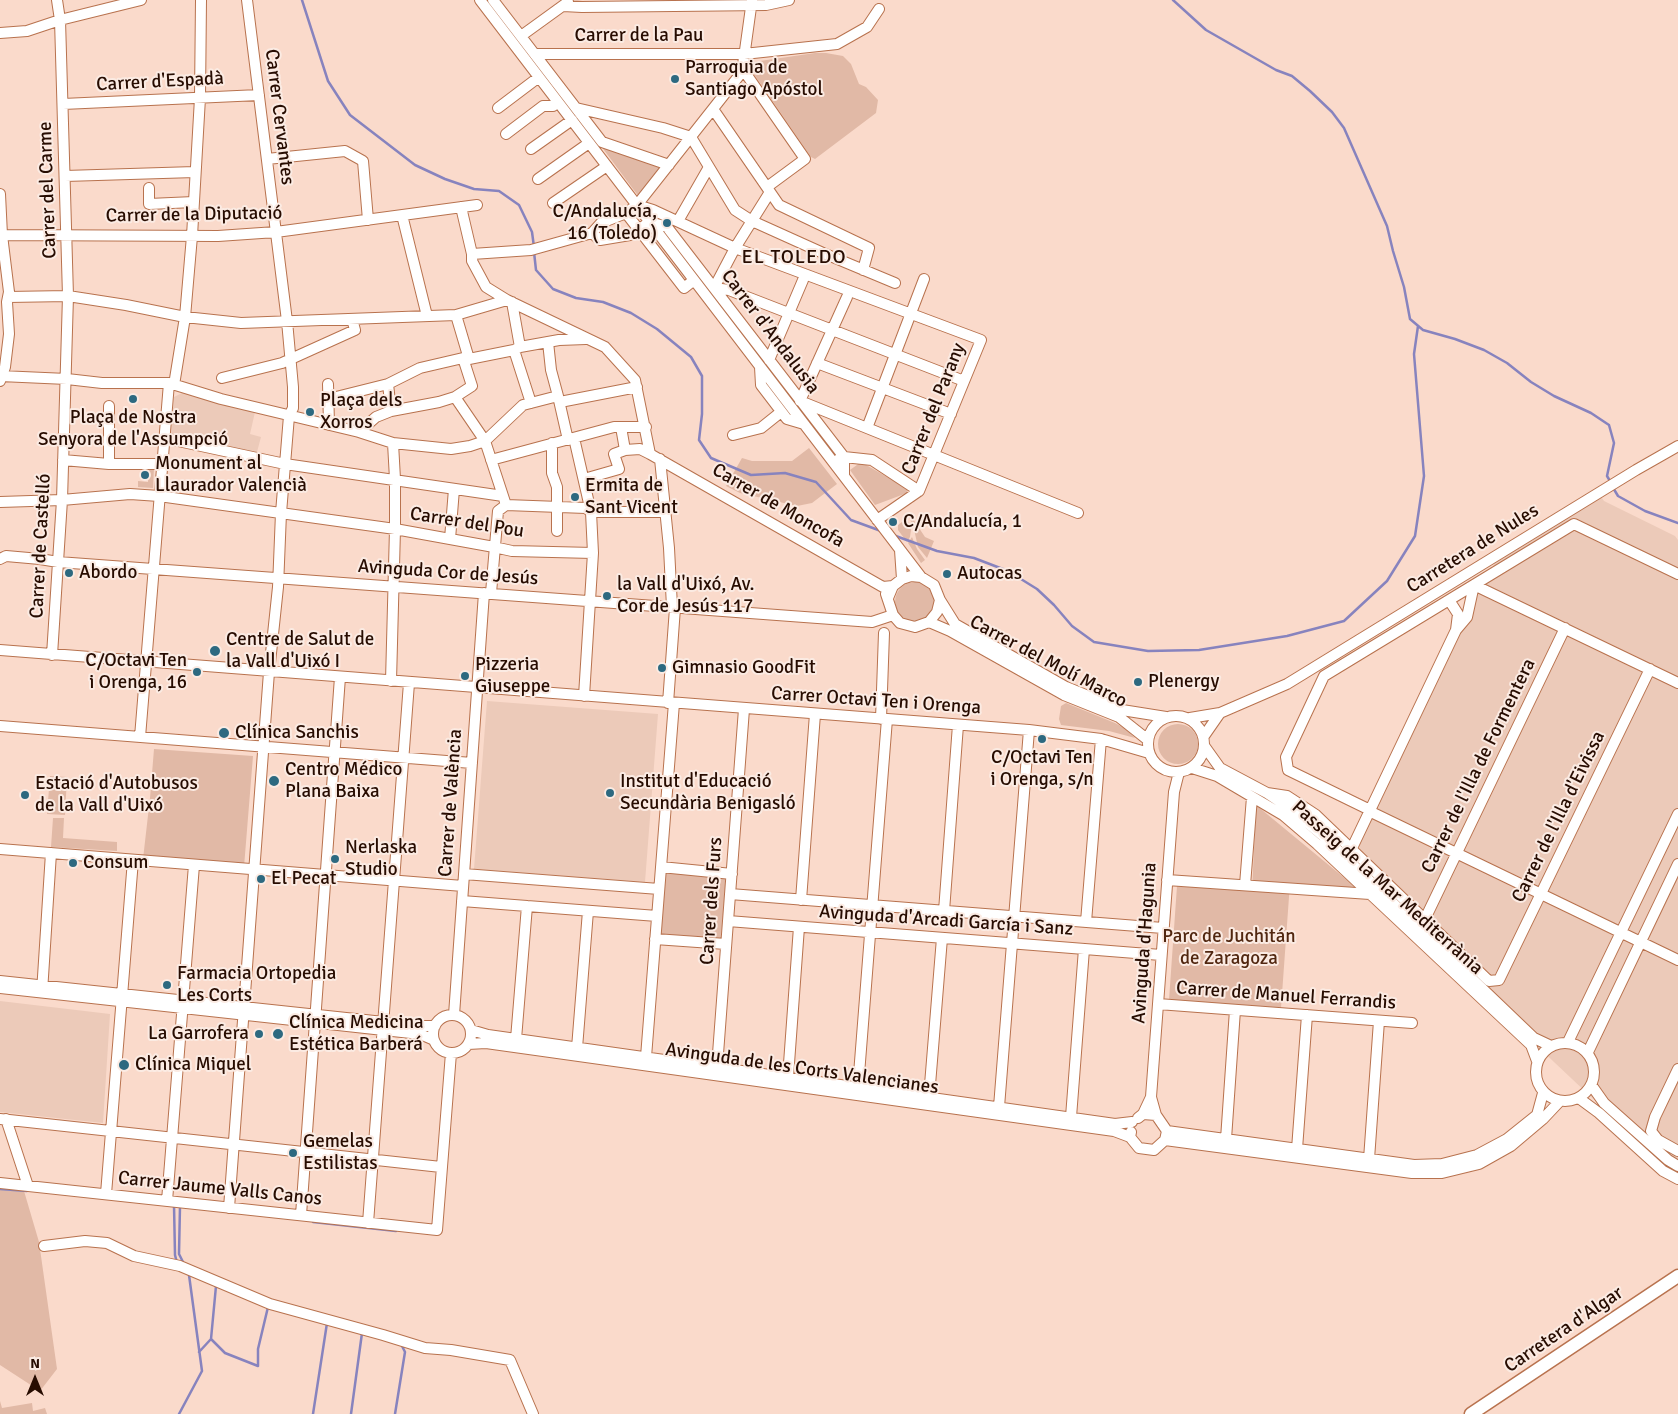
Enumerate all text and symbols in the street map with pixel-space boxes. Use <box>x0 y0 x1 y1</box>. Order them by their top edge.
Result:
street label: Carrer de la Pau <box>575 25 703 47</box>
street label: Carrer Cervantes <box>259 48 299 186</box>
place label: Parroquia de Santiago Apóstol <box>685 57 823 101</box>
street label: Carrer d'Espadà <box>96 67 224 97</box>
marker: Parroquia de Santiago Apóstol <box>669 73 681 85</box>
street label: Carrer del Carme <box>34 121 62 259</box>
place label: C/Andalucía, 16 (Toledo) <box>553 201 657 245</box>
street label: Carrer de la Diputació <box>105 202 283 228</box>
marker: C/Andalucía, 16 (Toledo) <box>661 217 673 229</box>
district label: EL TOLEDO <box>740 246 848 270</box>
street label: Carrer d'Andalusia <box>716 265 824 399</box>
street label: Carrer del Parany <box>897 340 971 478</box>
place label: Plaça dels Xorros <box>320 390 402 434</box>
marker: Plaça de Nostra Senyora de l'Assumpció <box>127 393 139 405</box>
marker: Plaça dels Xorros <box>304 406 316 418</box>
place label: Plaça de Nostra Senyora de l'Assumpció <box>38 407 228 451</box>
place label: Monument al Llaurador Valencià <box>155 453 307 497</box>
street label: Carrer de Moncofa <box>708 459 848 553</box>
marker: Monument al Llaurador Valencià <box>139 469 151 481</box>
street label: Carrer de Castelló <box>26 473 56 619</box>
place label: Ermita de Sant Vicent <box>585 475 678 519</box>
marker: Ermita de Sant Vicent <box>569 491 581 503</box>
street label: Carretera de Nules <box>1403 499 1543 599</box>
street label: Carrer del Pou <box>408 503 526 543</box>
place label: C/Andalucía, 1 <box>903 511 1022 533</box>
marker: C/Andalucía, 1 <box>887 516 899 528</box>
street label: Avinguda Cor de Jesús <box>357 555 539 591</box>
place label: Abordo <box>79 562 137 584</box>
place label: Autocas <box>957 563 1022 585</box>
marker: Abordo <box>63 567 75 579</box>
marker: Autocas <box>941 568 953 580</box>
place label: la Vall d'Uixó, Av. Cor de Jesús 117 <box>617 574 754 618</box>
marker: la Vall d'Uixó, Av. Cor de Jesús 117 <box>601 590 613 602</box>
street label: Carrer del Molí Marco <box>965 611 1131 713</box>
place label: Centre de Salut de la Vall d'Uixó I <box>226 629 374 673</box>
marker: Centre de Salut de la Vall d'Uixó I <box>208 644 222 658</box>
place label: C/Octavi Ten i Orenga, 16 <box>85 650 187 694</box>
place label: Pizzeria Giuseppe <box>475 654 550 698</box>
street label: Carrer de l'Illa de Formentera <box>1417 655 1541 877</box>
place label: Gimnasio GoodFit <box>672 657 816 679</box>
marker: Gimnasio GoodFit <box>656 662 668 674</box>
marker: C/Octavi Ten i Orenga, 16 <box>191 666 203 678</box>
marker: Pizzeria Giuseppe <box>459 670 471 682</box>
place label: Plenergy <box>1148 671 1219 693</box>
marker: Plenergy <box>1132 676 1144 688</box>
street label: Carrer Octavi Ten i Orenga <box>770 682 982 720</box>
place label: Clínica Sanchis <box>235 722 359 744</box>
marker: Clínica Sanchis <box>217 726 231 740</box>
street label: Carrer de València <box>434 728 468 878</box>
street label: Carrer de l'Illa d'Eivissa <box>1508 728 1610 906</box>
marker: C/Octavi Ten i Orenga, s/n <box>1036 733 1048 745</box>
place label: C/Octavi Ten i Orenga, s/n <box>990 747 1094 791</box>
place label: Centro Médico Plana Baixa <box>285 759 402 803</box>
place label: Institut d'Educació Secundària Benigasló <box>620 771 796 815</box>
place label: Estació d'Autobusos de la Vall d'Uixó <box>35 773 198 817</box>
marker: Centro Médico Plana Baixa <box>267 774 281 788</box>
marker: Institut d'Educació Secundària Benigasló <box>604 787 616 799</box>
marker: Estació d'Autobusos de la Vall d'Uixó <box>19 789 31 801</box>
street label: Passeig de la Mar Mediterrània <box>1287 796 1487 980</box>
street label: Carrer dels Furs <box>696 836 728 966</box>
place label: Nerlaska Studio <box>345 837 417 881</box>
place label: Consum <box>83 852 148 874</box>
marker: Nerlaska Studio <box>329 853 341 865</box>
marker: Consum <box>67 857 79 869</box>
street label: Avinguda d'Hagunia <box>1128 862 1162 1024</box>
place label: El Pecat <box>271 868 336 890</box>
marker: El Pecat <box>255 873 267 885</box>
street label: Avinguda d'Arcadi García i Sanz <box>818 901 1074 941</box>
park label: Parc de Juchitán de Zaragoza <box>1162 926 1296 970</box>
place label: Farmacia Ortopedia Les Corts <box>177 963 336 1007</box>
street label: Carrer de Manuel Ferrandis <box>1175 977 1397 1015</box>
marker: Farmacia Ortopedia Les Corts <box>161 979 173 991</box>
place label: Clínica Medicina Estética Barberá <box>289 1012 424 1056</box>
place label: La Garrofera <box>148 1023 249 1045</box>
marker: Clínica Medicina Estética Barberá <box>271 1027 285 1041</box>
marker: La Garrofera <box>253 1028 265 1040</box>
street label: Avinguda de les Corts Valencianes <box>664 1039 940 1099</box>
place label: Clínica Miquel <box>135 1054 251 1076</box>
marker: Clínica Miquel <box>117 1058 131 1072</box>
place label: Gemelas Estilistas <box>303 1131 378 1175</box>
marker: Gemelas Estilistas <box>287 1147 299 1159</box>
street label: Carrer Jaume Valls Canos <box>117 1167 323 1211</box>
street label: Carretera d'Algar <box>1500 1282 1628 1378</box>
north arrow <box>10 1354 60 1404</box>
text: N <box>30 1355 40 1372</box>

